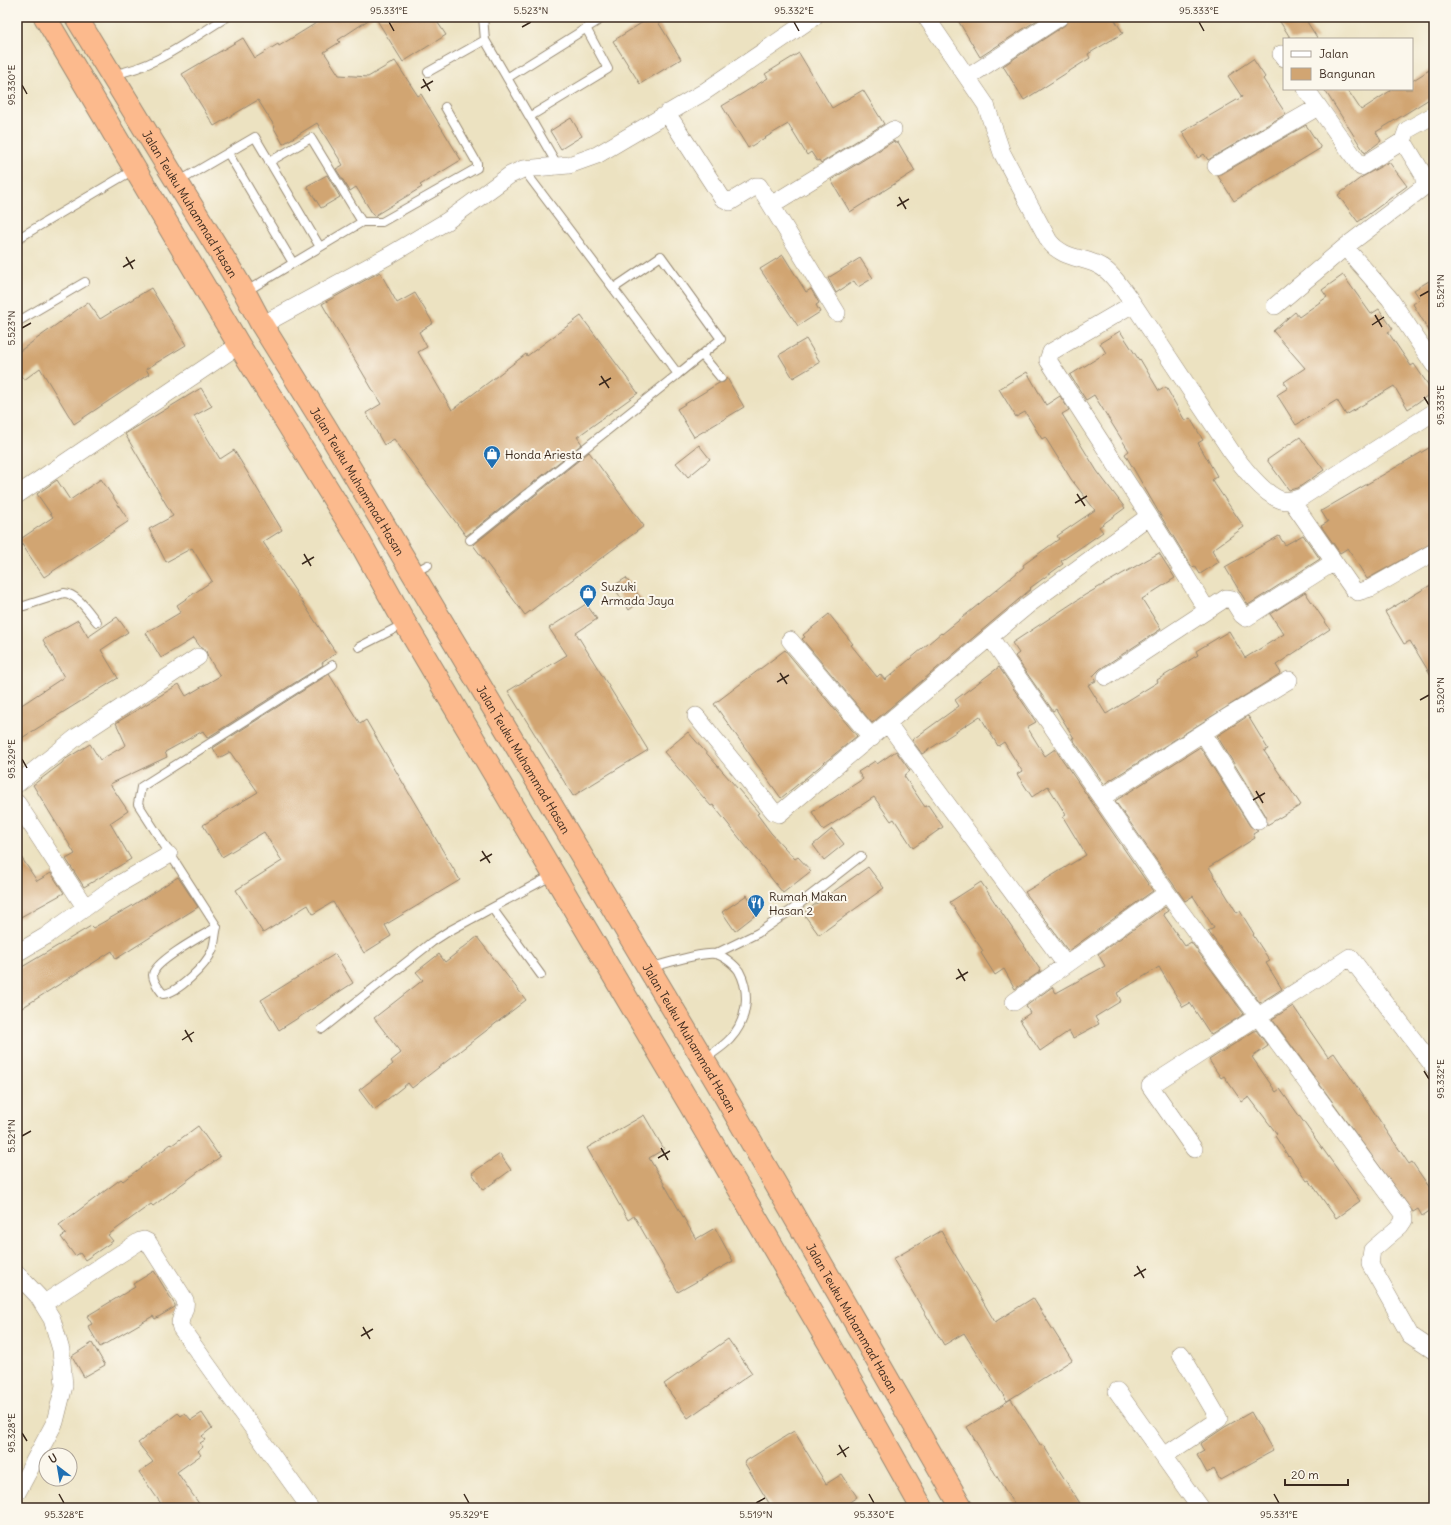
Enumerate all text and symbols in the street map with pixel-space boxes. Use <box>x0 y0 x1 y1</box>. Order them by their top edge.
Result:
text: 95.331°E <box>370 4 408 17</box>
text: 5.523°N <box>514 4 548 17</box>
text: 95.332°E <box>774 4 814 17</box>
text: 95.333°E <box>1179 4 1219 17</box>
legend <box>1283 38 1413 90</box>
text: Jalan <box>1319 46 1348 61</box>
text: 95.330°E <box>5 65 18 105</box>
text: Bangunan <box>1319 66 1375 81</box>
street label: Jalan Teuku Muhammad Hasan <box>140 127 241 280</box>
text: 5.521°N <box>1434 274 1447 308</box>
text: 5.523°N <box>5 311 18 345</box>
text: 95.333°E <box>1434 385 1447 425</box>
street label: Jalan Teuku Muhammad Hasan <box>307 404 408 558</box>
shop icon: Honda Ariesta <box>482 444 502 469</box>
place label: Honda Ariesta <box>505 447 582 462</box>
place label: Suzuki Armada Jaya <box>601 579 674 608</box>
shop icon: Suzuki Armada Jaya <box>578 583 598 608</box>
text: 5.520°N <box>1434 677 1447 713</box>
street label: Jalan Teuku Muhammad Hasan <box>474 682 574 836</box>
text: 95.329°E <box>5 739 18 779</box>
place label: Rumah Makan Hasan 2 <box>769 889 847 918</box>
restaurant icon: Rumah Makan Hasan 2 <box>746 893 766 918</box>
street label: Jalan Teuku Muhammad Hasan <box>640 960 740 1114</box>
text: 95.332°E <box>1434 1059 1447 1099</box>
text: 5.521°N <box>5 1119 18 1153</box>
street label: Jalan Teuku Muhammad Hasan <box>804 1240 901 1395</box>
text: 95.328°E <box>5 1413 18 1453</box>
north arrow <box>38 1447 78 1487</box>
text: U <box>46 1450 60 1466</box>
scale bar <box>1285 1461 1348 1487</box>
text: 20 m <box>1291 1467 1319 1482</box>
text: 95.328°E <box>44 1508 84 1521</box>
text: 95.329°E <box>449 1508 489 1521</box>
text: 5.519°N <box>739 1508 773 1521</box>
text: 95.330°E <box>854 1508 894 1521</box>
text: 95.331°E <box>1260 1508 1298 1521</box>

